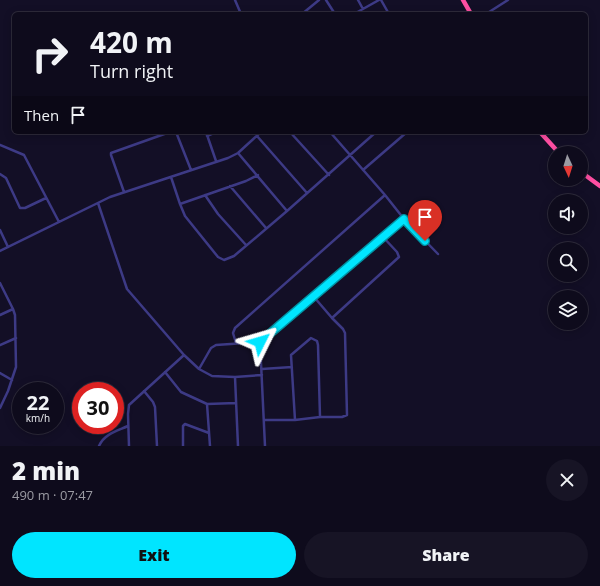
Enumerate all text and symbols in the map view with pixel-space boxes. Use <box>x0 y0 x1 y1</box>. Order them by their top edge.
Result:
text: 420 m <box>90 23 173 61</box>
icon: right <box>24 28 76 80</box>
text: Turn right <box>90 59 173 83</box>
icon: arrive <box>67 104 89 126</box>
text: Then <box>24 105 59 125</box>
north arrow <box>548 146 588 186</box>
map controls <box>548 146 588 330</box>
button: sound <box>548 194 588 234</box>
pin <box>408 200 442 241</box>
icon: arrive <box>414 206 436 228</box>
button: search <box>548 242 588 282</box>
button: layers <box>548 290 588 330</box>
position arrow <box>239 321 281 363</box>
speed limit sign: 30 <box>72 382 124 434</box>
text: 22 <box>27 389 49 416</box>
text: km/h <box>26 411 50 425</box>
text: 2 min <box>12 454 80 487</box>
button: close <box>546 459 588 501</box>
text: 490 m · 07:47 <box>12 486 93 504</box>
button: Exit <box>12 532 296 578</box>
button: Share <box>304 532 588 578</box>

